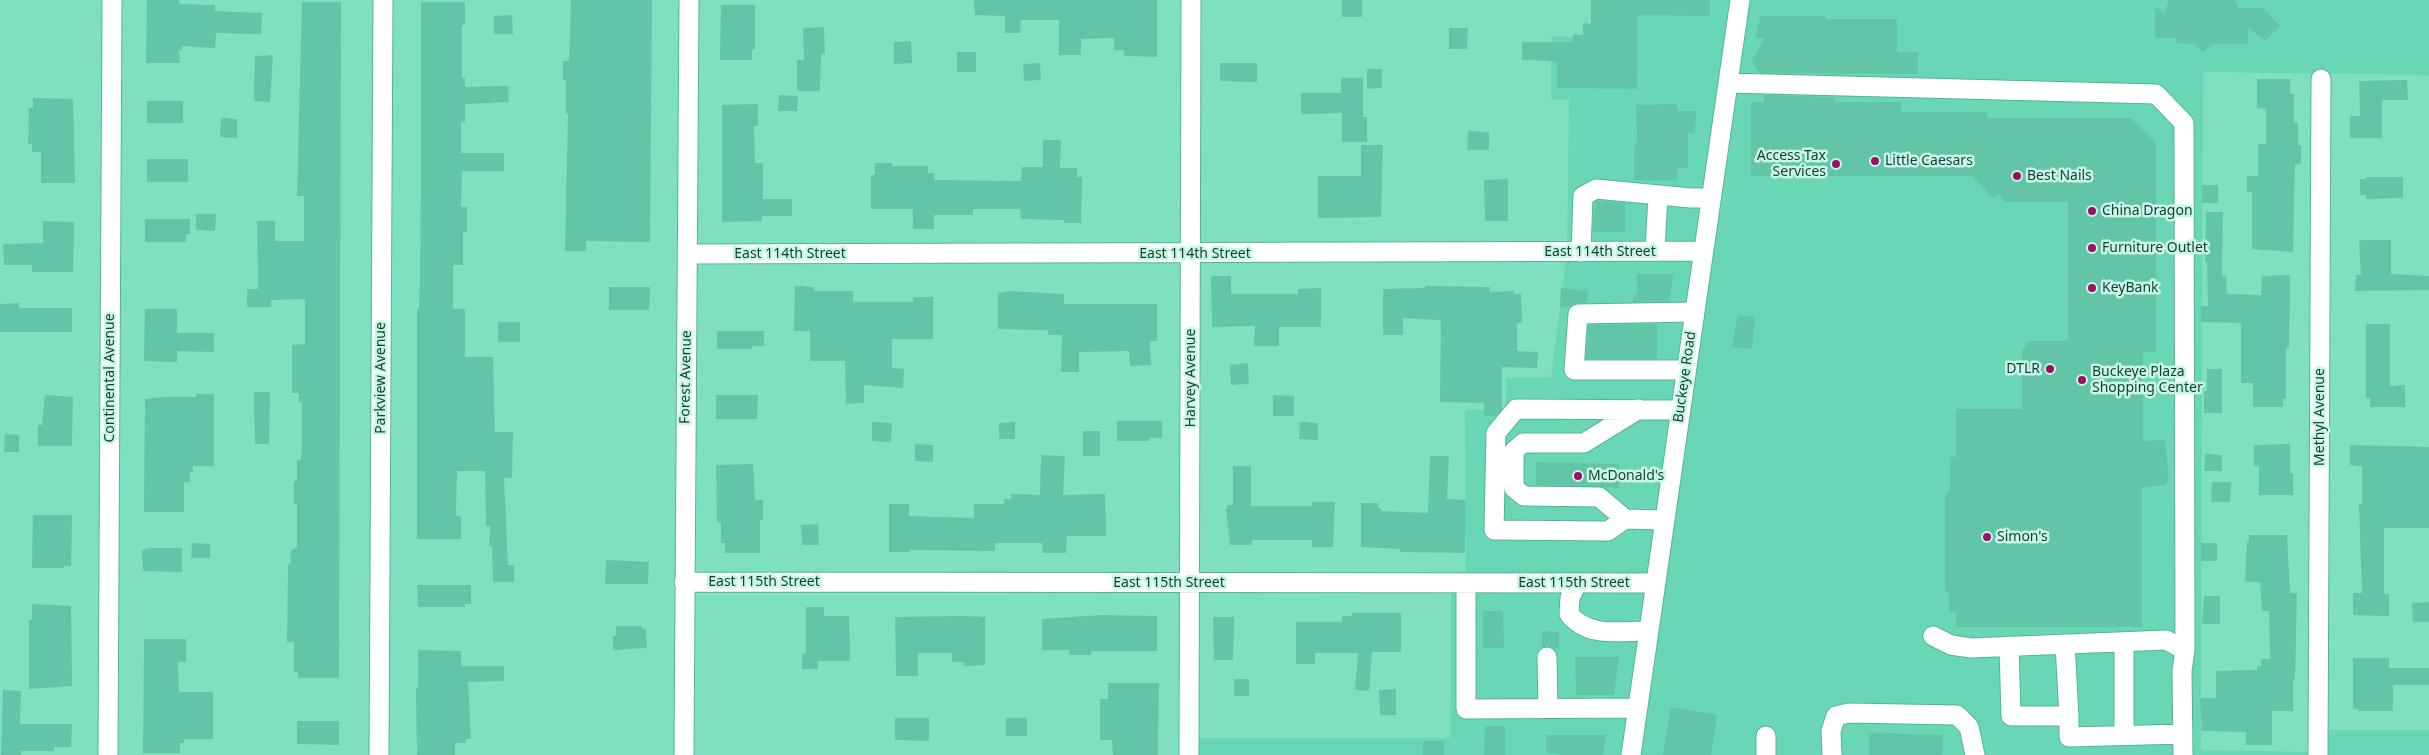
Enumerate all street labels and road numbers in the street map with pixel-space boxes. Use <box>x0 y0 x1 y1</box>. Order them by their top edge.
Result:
street label: East 114th Street <box>1544 244 1656 260</box>
street label: East 114th Street <box>734 246 846 262</box>
street label: East 114th Street <box>1139 246 1251 262</box>
street label: Continental Avenue <box>102 313 118 443</box>
street label: Parkview Avenue <box>373 322 389 434</box>
street label: Harvey Avenue <box>1183 329 1199 427</box>
street label: Forest Avenue <box>677 330 695 424</box>
street label: Buckeye Road <box>1670 330 1700 424</box>
street label: Methyl Avenue <box>2312 368 2328 466</box>
street label: East 115th Street <box>708 574 820 590</box>
street label: East 115th Street <box>1113 575 1225 591</box>
street label: East 115th Street <box>1518 575 1630 591</box>

